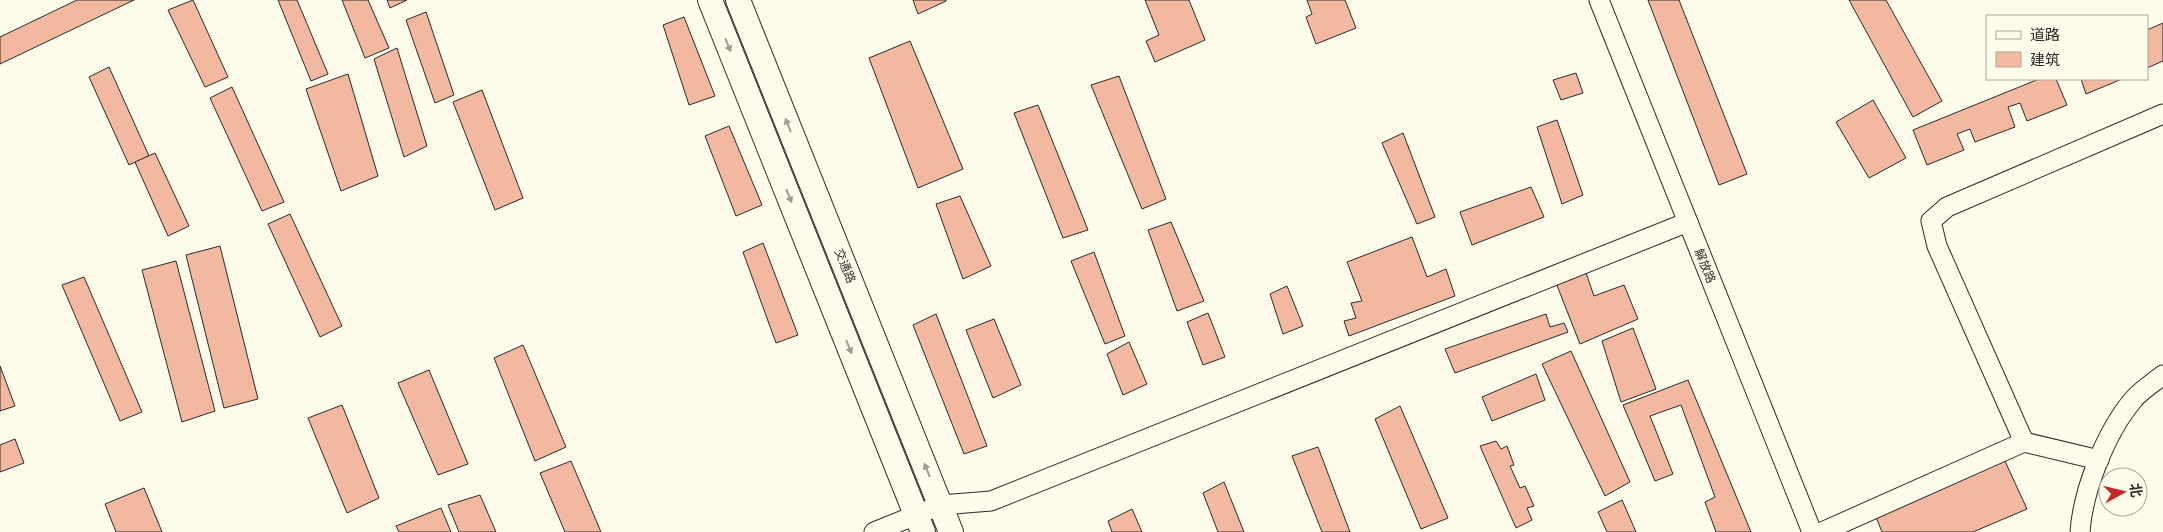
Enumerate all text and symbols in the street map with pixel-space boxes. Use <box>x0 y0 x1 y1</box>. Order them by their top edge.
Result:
legend <box>1986 15 2148 80</box>
text: 道路 <box>2030 26 2060 43</box>
one-way arrow <box>724 38 732 53</box>
text: 建筑 <box>2030 51 2060 68</box>
one-way arrow <box>784 117 792 132</box>
one-way arrow <box>785 189 793 203</box>
street label: 交通路 <box>833 247 858 285</box>
street label: 解放路 <box>1693 247 1718 285</box>
one-way arrow <box>845 340 853 355</box>
one-way arrow <box>923 462 931 477</box>
north arrow <box>2098 467 2148 517</box>
text: 北 <box>2127 482 2145 498</box>

